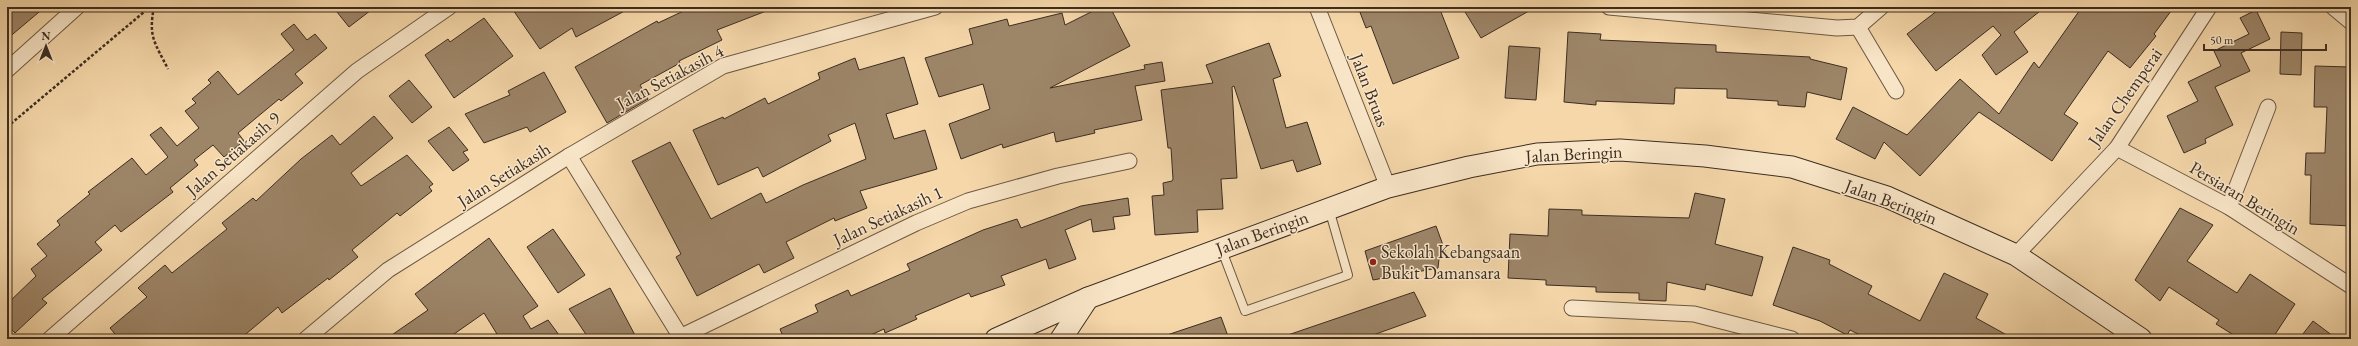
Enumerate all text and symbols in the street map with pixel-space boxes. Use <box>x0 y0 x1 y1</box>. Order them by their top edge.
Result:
north arrow <box>26 26 66 66</box>
scale bar <box>2204 26 2326 52</box>
text: N <box>42 29 51 43</box>
text: 50 m <box>2210 32 2234 48</box>
street label: Jalan Setiakasih 4 <box>611 39 728 115</box>
street label: Jalan Chemperai <box>2081 43 2167 152</box>
street label: Jalan Bruas <box>1345 48 1395 130</box>
street label: Jalan Setiakasih 9 <box>179 106 285 202</box>
street label: Jalan Setiakasih <box>451 137 555 213</box>
street label: Jalan Beringin <box>1523 139 1624 168</box>
street label: Persiaran Beringin <box>2186 156 2305 240</box>
street label: Jalan Beringin <box>1840 173 1941 230</box>
street label: Jalan Setiakasih 1 <box>828 180 946 252</box>
street label: Jalan Beringin <box>1210 205 1312 261</box>
place label: Sekolah Kebangsaan Bukit Damansara <box>1381 240 1521 284</box>
marker: Sekolah Kebangsaan Bukit Damansara <box>1368 257 1378 267</box>

